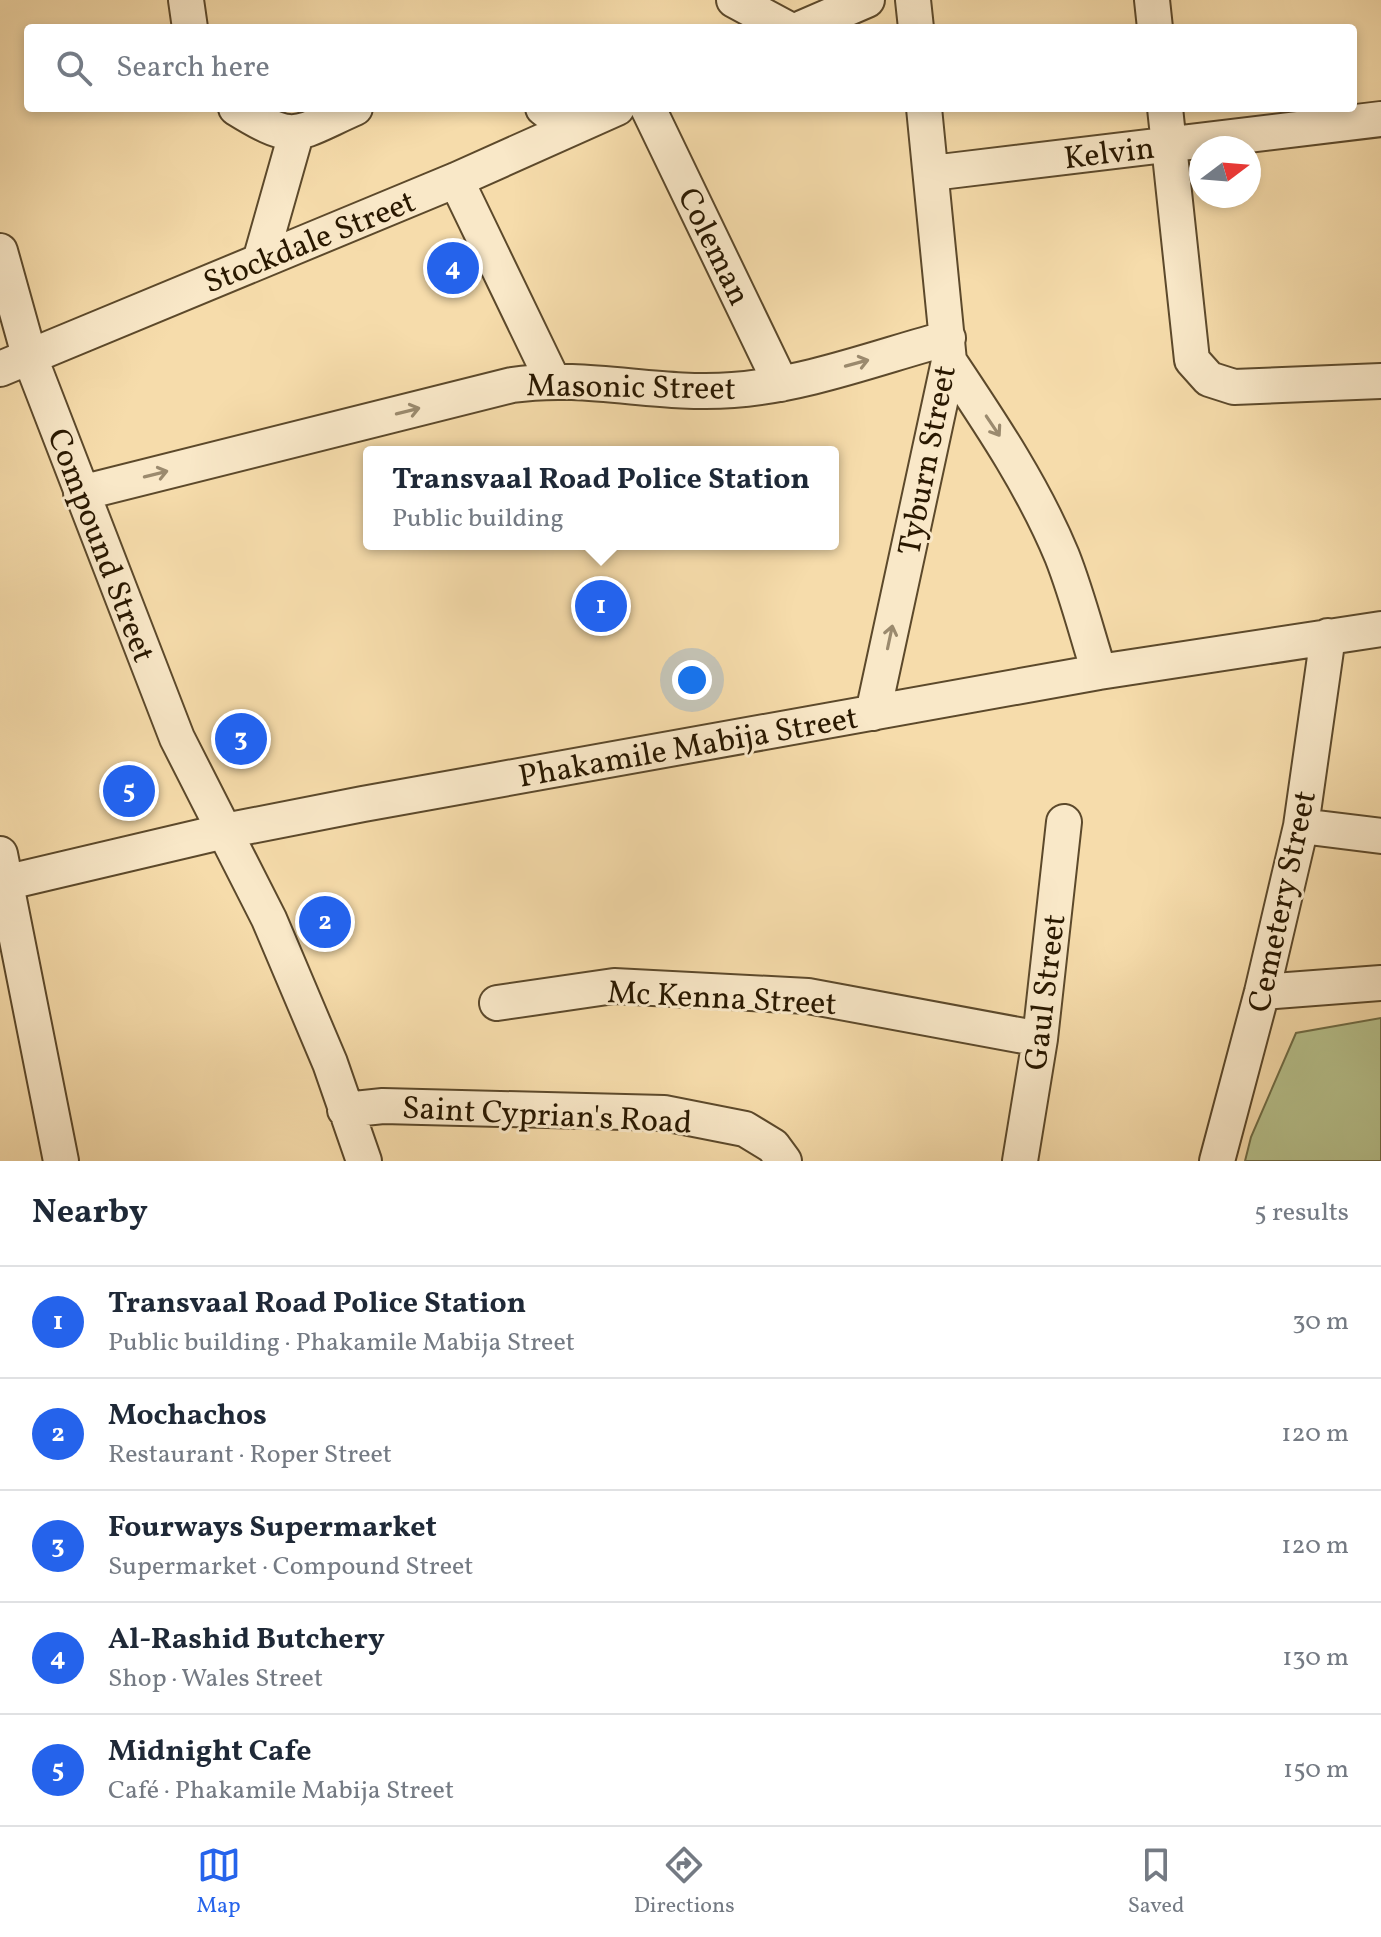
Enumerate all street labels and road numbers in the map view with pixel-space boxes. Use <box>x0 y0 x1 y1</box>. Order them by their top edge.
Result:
street label: Kelvin <box>1062 128 1157 182</box>
street label: Stockdale Street <box>198 181 423 306</box>
street label: Coleman <box>665 181 760 313</box>
street label: Tyburn Street <box>889 362 969 559</box>
street label: Masonic Street <box>526 365 736 413</box>
street label: Compound Street <box>34 423 164 669</box>
street label: Phakamile Mabija Street <box>515 697 862 800</box>
street label: Cemetery Street <box>1239 787 1329 1017</box>
street label: Gaul Street <box>1016 912 1078 1073</box>
street label: Mc Kenna Street <box>606 972 838 1028</box>
street label: Saint Cyprian's Road <box>401 1087 693 1147</box>

